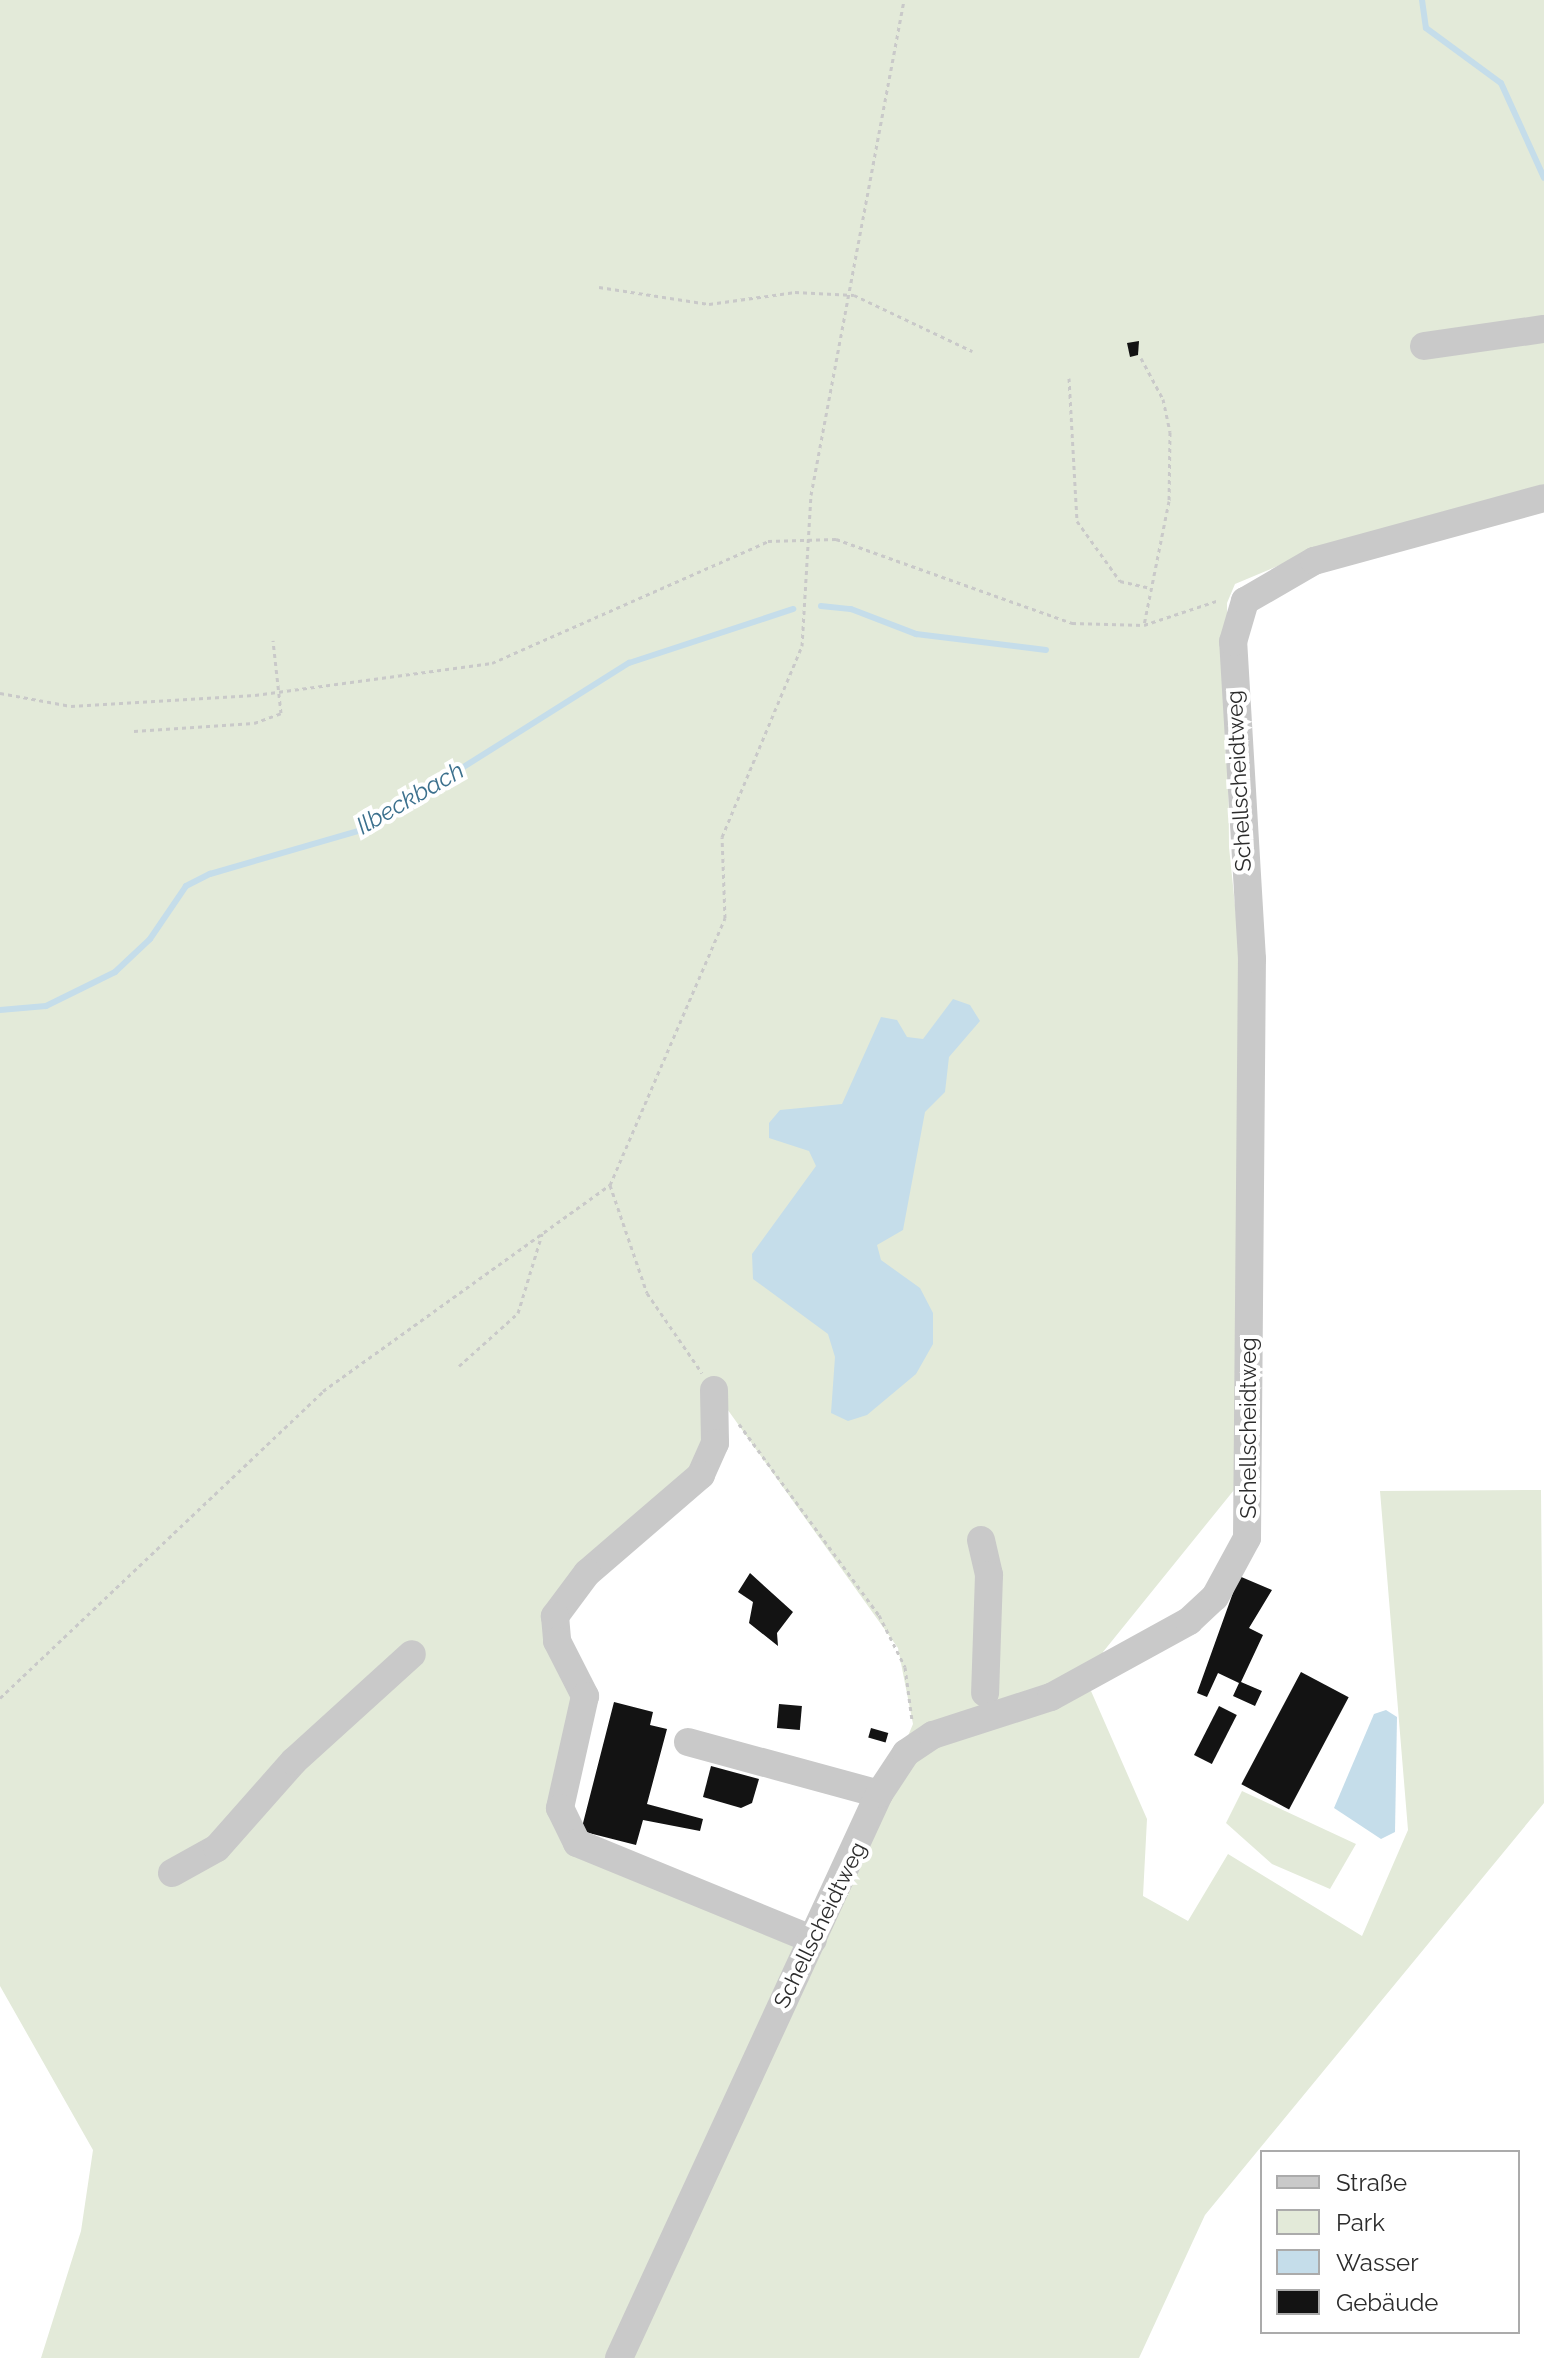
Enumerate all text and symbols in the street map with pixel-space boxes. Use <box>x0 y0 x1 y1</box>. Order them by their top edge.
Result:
street label: Schellscheidtweg <box>1221 690 1257 872</box>
water label: Ilbeckbach <box>351 756 469 840</box>
street label: Schellscheidtweg <box>1236 1337 1262 1519</box>
street label: Schellscheidtweg <box>768 1838 872 2012</box>
legend <box>1260 2150 1520 2334</box>
text: Straße <box>1336 2168 1407 2197</box>
text: Park <box>1336 2208 1385 2237</box>
text: Wasser <box>1336 2248 1419 2277</box>
text: Gebäude <box>1336 2288 1438 2317</box>

